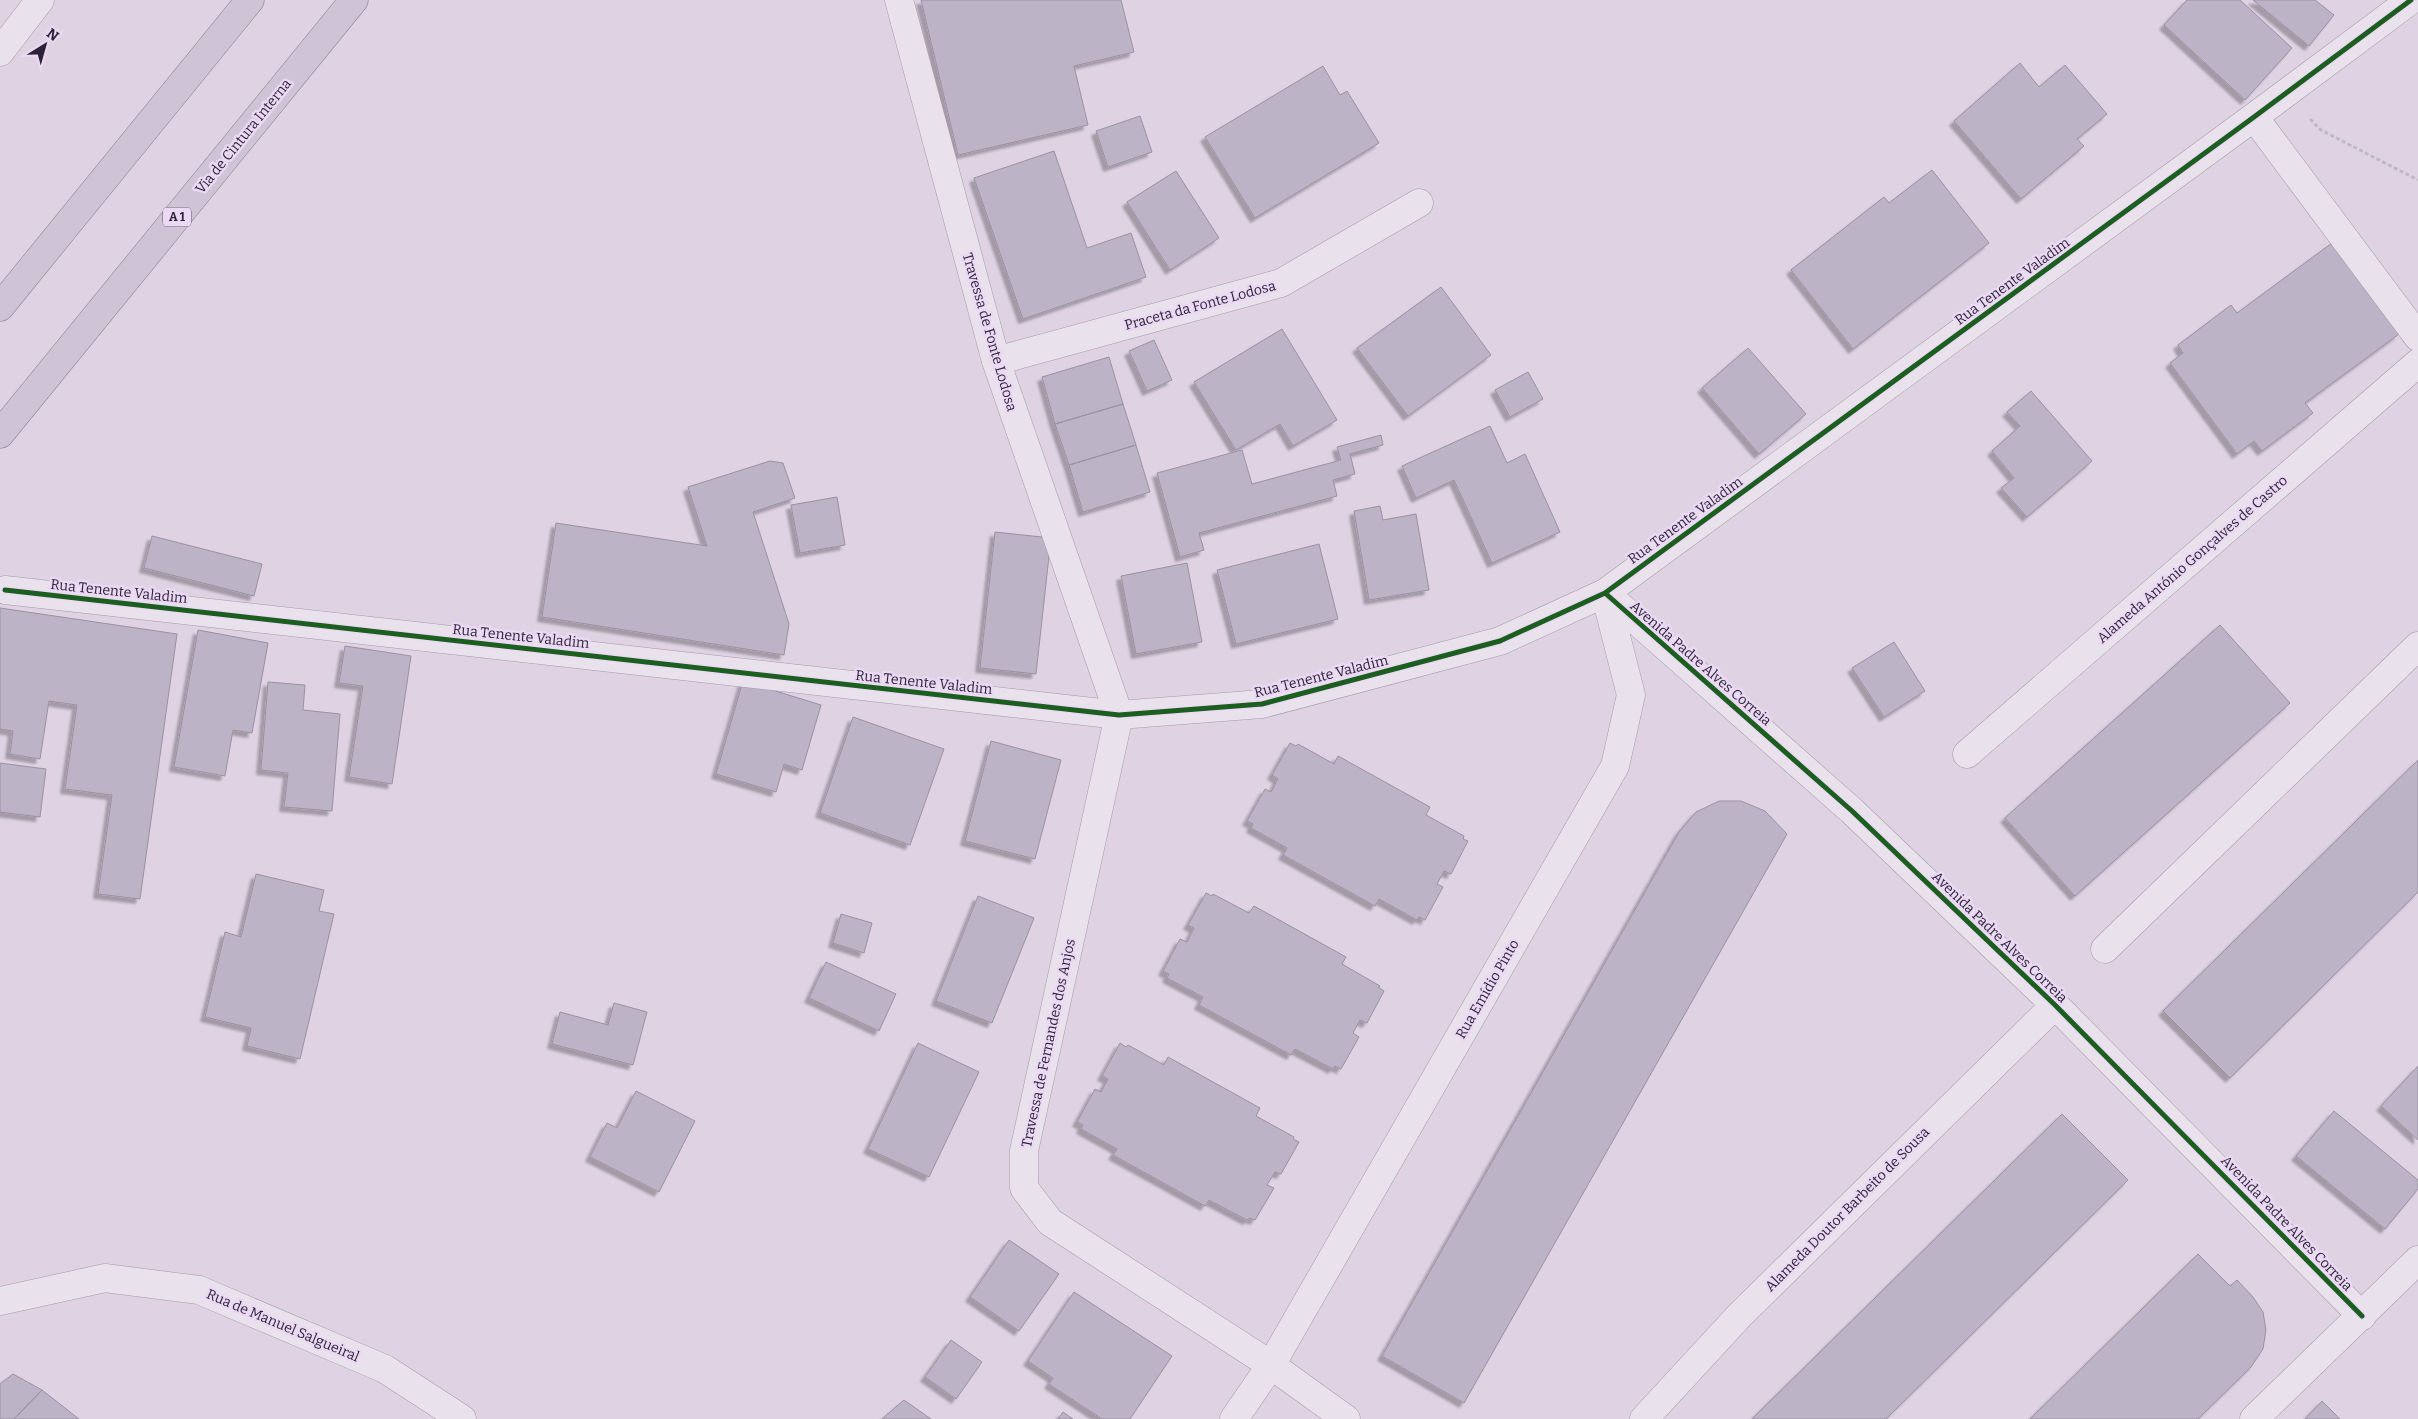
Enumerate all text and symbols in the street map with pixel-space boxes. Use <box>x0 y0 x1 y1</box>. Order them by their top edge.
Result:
north arrow <box>20 20 70 70</box>
text: N <box>43 25 62 45</box>
street label: Via de Cintura Interna <box>192 75 295 197</box>
road number: A 1 <box>163 208 191 226</box>
street label: Rua Tenente Valadim <box>1952 234 2073 329</box>
street label: Travessa de Fonte Lodosa <box>959 251 1020 414</box>
street label: Praceta da Fonte Lodosa <box>1123 277 1278 334</box>
street label: Alameda António Gonçalves de Castro <box>2094 472 2291 647</box>
street label: Rua Tenente Valadim <box>1625 473 1746 568</box>
street label: Rua Tenente Valadim <box>50 576 189 607</box>
street label: Avenida Padre Alves Correia <box>1627 597 1775 730</box>
street label: Rua Tenente Valadim <box>452 621 591 652</box>
street label: Rua Tenente Valadim <box>1252 651 1391 701</box>
street label: Rua Tenente Valadim <box>855 667 994 698</box>
street label: Avenida Padre Alves Correia <box>1928 868 2071 1007</box>
street label: Travessa de Fernandes dos Anjos <box>1018 937 1079 1149</box>
street label: Rua Emídio Pinto <box>1452 937 1523 1042</box>
street label: Alameda Doutor Barbeito de Sousa <box>1762 1123 1933 1295</box>
street label: Avenida Padre Alves Correia <box>2217 1152 2356 1295</box>
street label: Rua de Manuel Salgueiral <box>204 1286 362 1365</box>

